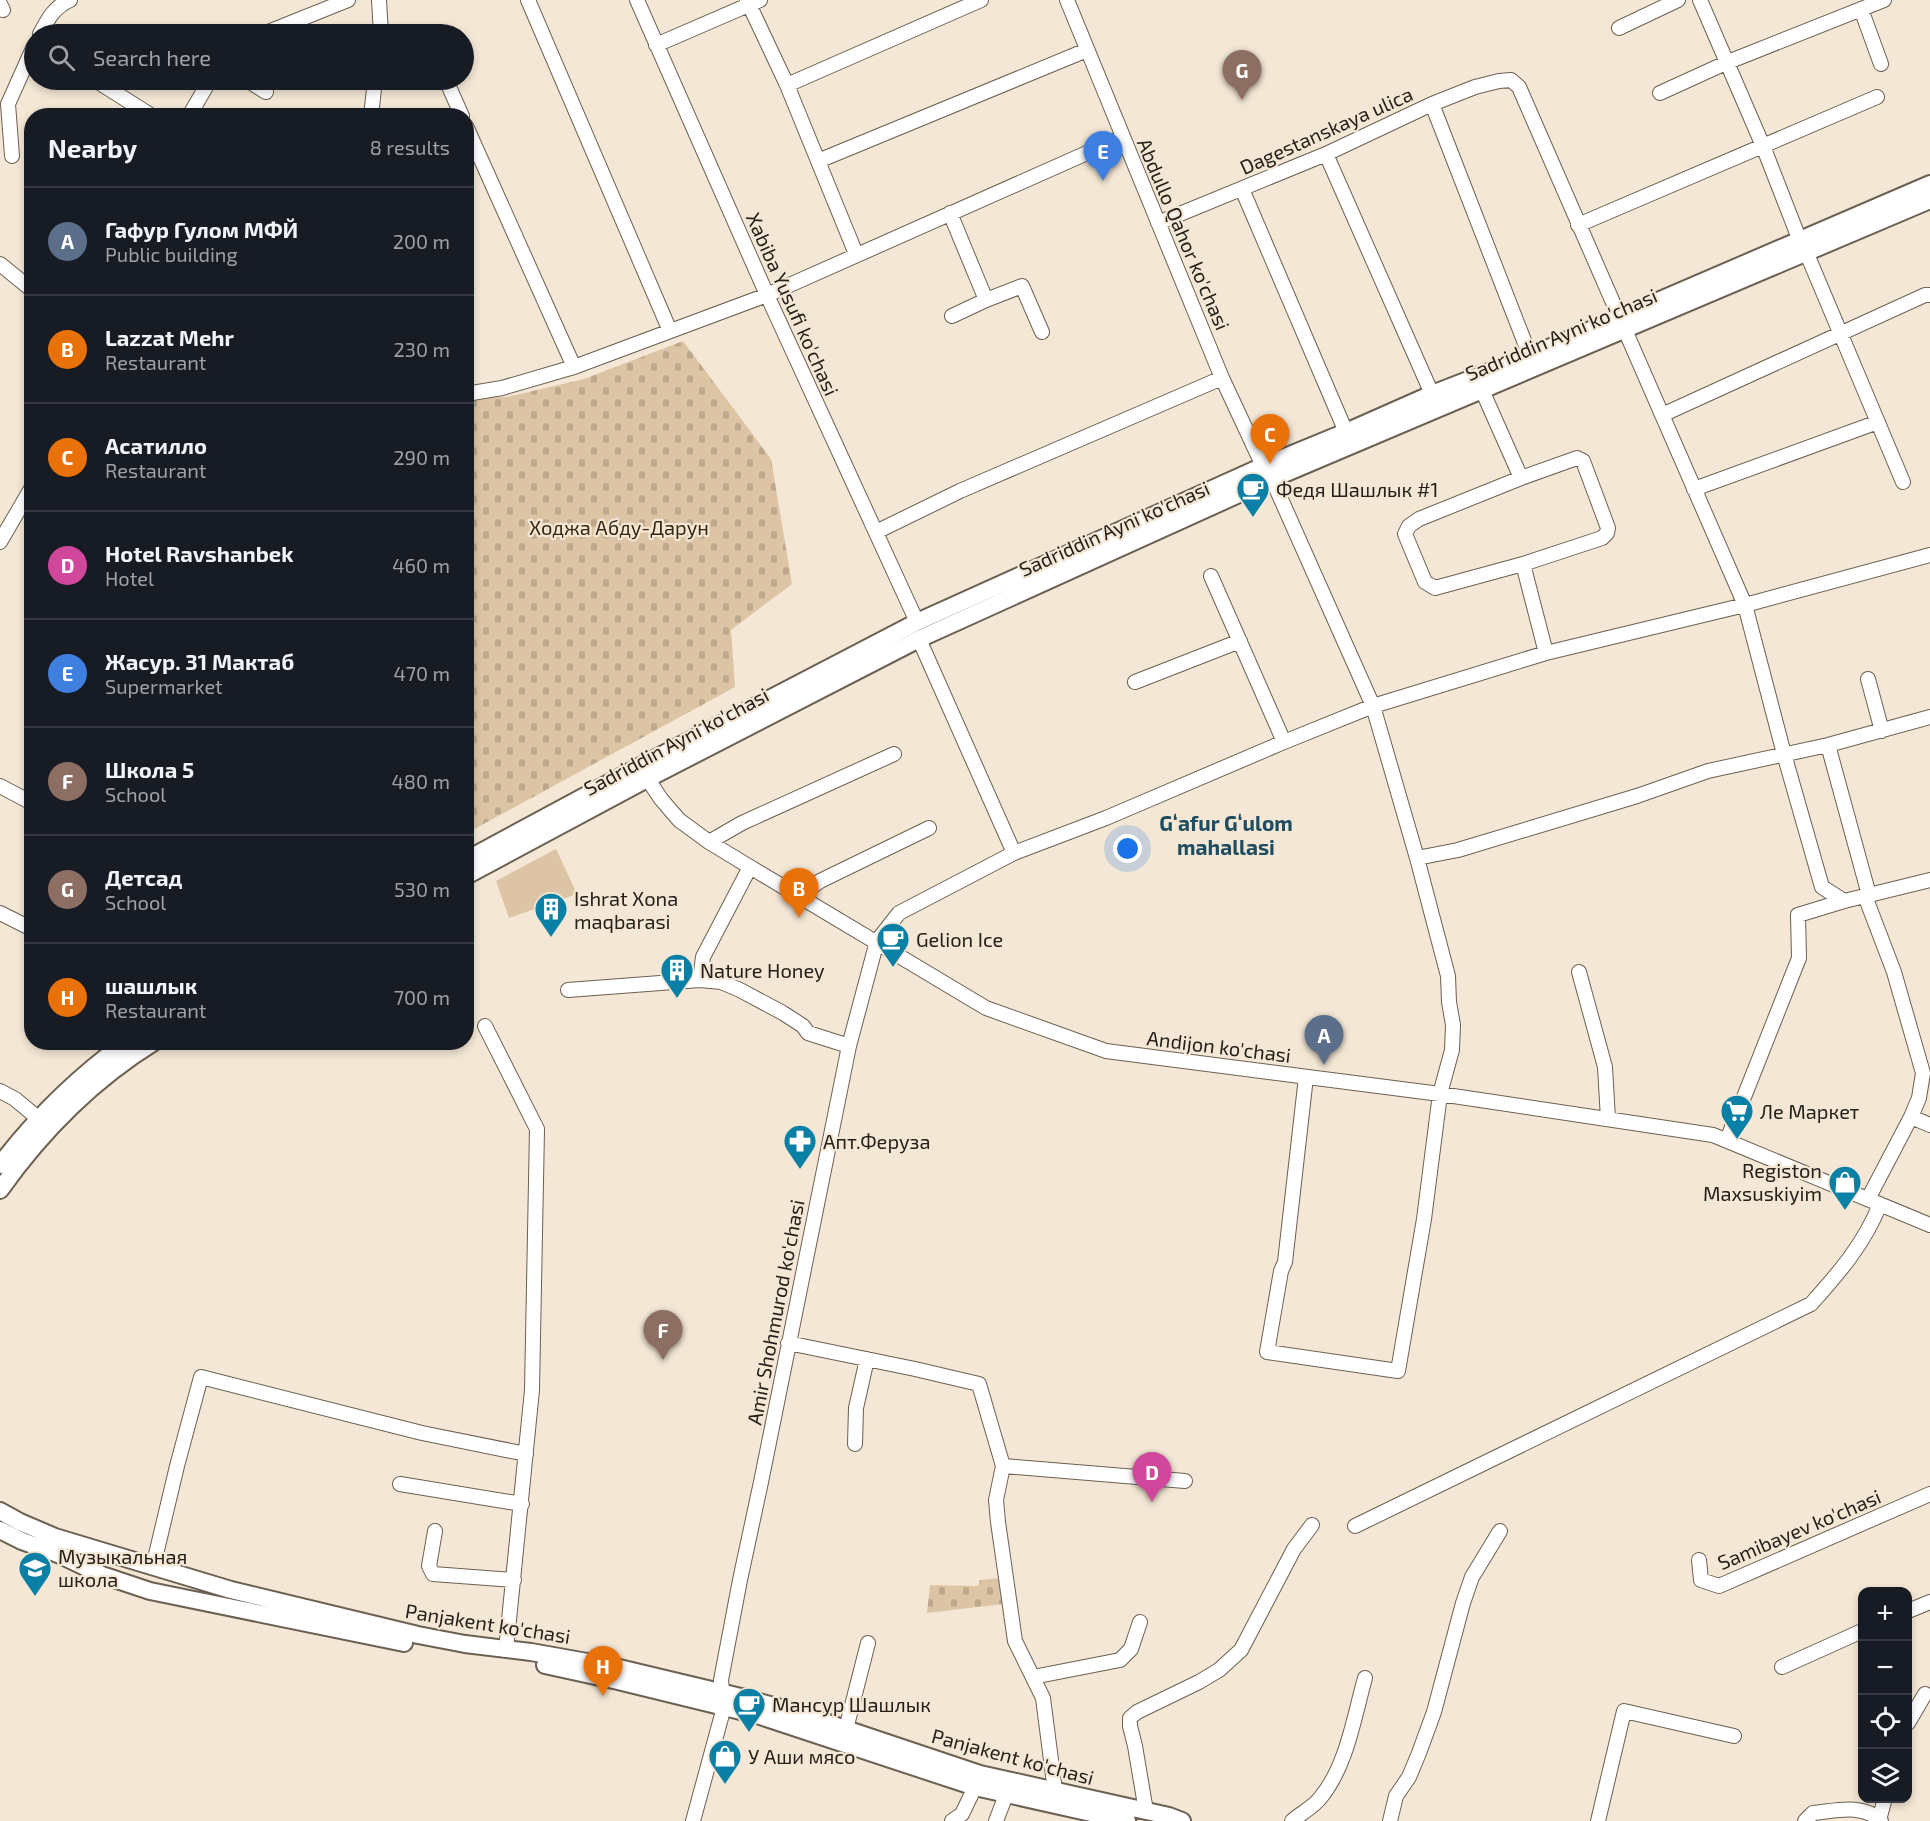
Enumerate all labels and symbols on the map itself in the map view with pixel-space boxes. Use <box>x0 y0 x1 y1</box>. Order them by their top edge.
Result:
pin: G <box>1222 51 1262 100</box>
street label: Dagestanskaya ulica <box>1236 81 1416 179</box>
pin: E <box>1084 132 1122 181</box>
street label: Abdullo Qahor ko'chasi <box>1133 134 1235 334</box>
street label: Xabiba Yusufi ko'chasi <box>742 209 844 399</box>
street label: Sadriddin Ayni ko'chasi <box>1461 283 1661 385</box>
pin: C <box>1250 414 1290 464</box>
cafe icon: Федя Шашлык #1 <box>1235 471 1271 518</box>
street label: Sadriddin Ayni ko'chasi <box>1015 475 1213 581</box>
place label: Федя Шашлык #1 <box>1276 477 1438 501</box>
park label: Ходжа Абду-Дарун <box>529 515 709 540</box>
street label: Sadriddin Ayni ko'chasi <box>579 682 773 800</box>
district label: Gʻafur Gʻulom mahallasi <box>1159 810 1293 859</box>
your location <box>1113 834 1142 863</box>
pin: B <box>780 868 818 918</box>
place label: Ishrat Хоnа mаqbаrasi <box>574 886 678 933</box>
building icon: Ishrat Хоnа mаqbаrasi <box>533 891 569 938</box>
cafe icon: Gelion Ice <box>875 921 911 968</box>
place label: Gelion Ice <box>916 927 1003 951</box>
building icon: Nature Honey <box>659 952 695 999</box>
place label: Nature Honey <box>700 958 825 982</box>
pin: A <box>1304 1016 1344 1065</box>
street label: Andijon ko'chasi <box>1146 1025 1292 1067</box>
supermarket icon: Ле Маркет <box>1719 1093 1755 1140</box>
place label: Ле Маркет <box>1760 1099 1860 1123</box>
pharmacy icon: Апт.Феруза <box>782 1123 818 1170</box>
place label: Апт.Феруза <box>823 1129 931 1154</box>
place label: Registon Maxsuskiyim <box>1703 1158 1822 1205</box>
shop icon: Registon Maxsuskiyim <box>1827 1164 1863 1211</box>
street label: Amir Shohmurod ko'chasi <box>741 1197 809 1427</box>
pin: F <box>644 1310 682 1360</box>
pin: D <box>1132 1452 1172 1502</box>
street label: Samibayev ko'chasi <box>1714 1484 1884 1574</box>
place label: Музыкальная школа <box>58 1544 187 1591</box>
school or university icon: Музыкальная школа <box>17 1550 53 1597</box>
street label: Panjakent ko'chasi <box>404 1598 572 1648</box>
pin: H <box>584 1646 622 1696</box>
cafe icon: Мансур Шашлык <box>731 1686 767 1733</box>
place label: Мансур Шашлык <box>772 1692 931 1717</box>
street label: Panjakent ko'chasi <box>929 1723 1097 1789</box>
shop icon: У Аши мясо <box>707 1738 743 1785</box>
place label: У Аши мясо <box>748 1744 855 1768</box>

